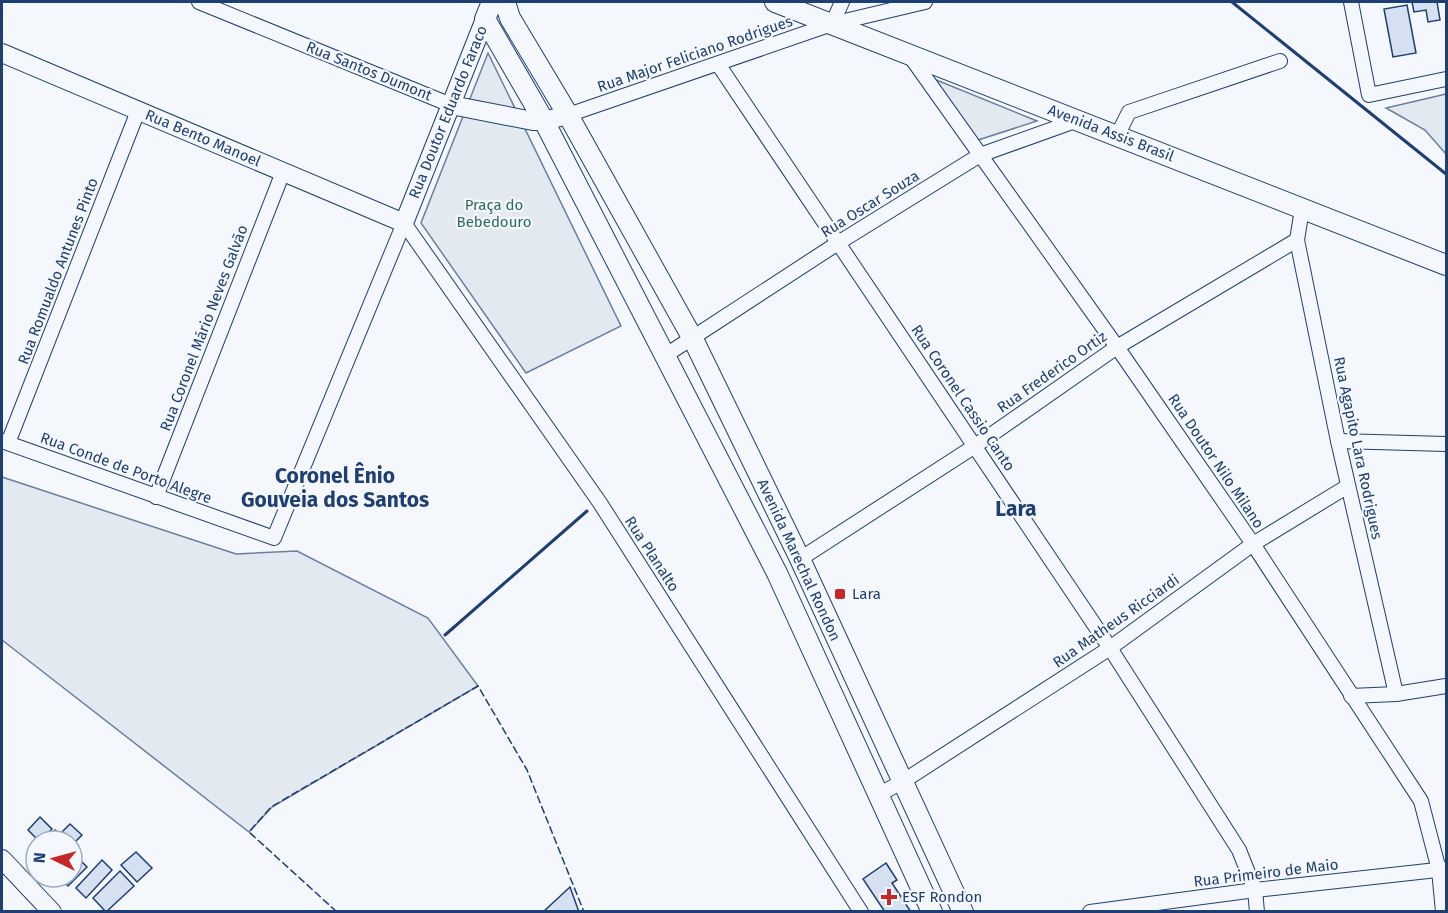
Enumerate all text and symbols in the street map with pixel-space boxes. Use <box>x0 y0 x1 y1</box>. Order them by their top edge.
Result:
street label: Rua Major Feliciano Rodrigues <box>595 12 795 96</box>
street label: Rua Doutor Eduardo Faraco <box>405 23 491 201</box>
street label: Rua Santos Dumont <box>303 38 435 105</box>
street label: Avenida Assis Brasil <box>1045 101 1177 166</box>
street label: Rua Bento Manoel <box>142 106 264 171</box>
street label: Rua Oscar Souza <box>818 167 922 241</box>
street label: Rua Romualdo Antunes Pinto <box>14 175 102 367</box>
park label: Praça do Bebedouro <box>457 196 531 231</box>
street label: Rua Coronel Mário Neves Galvão <box>156 222 252 434</box>
street label: Rua Coronel Cassio Canto <box>907 321 1019 475</box>
street label: Rua Frederico Ortiz <box>994 327 1111 416</box>
street label: Rua Agapito Lara Rodrigues <box>1330 355 1386 541</box>
street label: Rua Doutor Nilo Milano <box>1164 390 1268 532</box>
street label: Rua Conde de Porto Alegre <box>38 429 214 507</box>
district label: Coronel Ênio Gouveia dos Santos <box>241 462 429 513</box>
street label: Avenida Marechal Rondon <box>753 476 845 644</box>
district label: Lara <box>995 496 1037 522</box>
street label: Rua Planalto <box>621 513 683 595</box>
street label: Rua Matheus Ricciardi <box>1049 571 1183 671</box>
place label: Lara <box>852 585 881 603</box>
marker: Lara <box>833 587 847 601</box>
north arrow <box>24 829 84 889</box>
text: N <box>30 852 49 864</box>
street label: Rua Primeiro de Maio <box>1193 855 1339 891</box>
marker: ESF Rondon <box>880 888 898 906</box>
place label: ESF Rondon <box>902 888 982 906</box>

